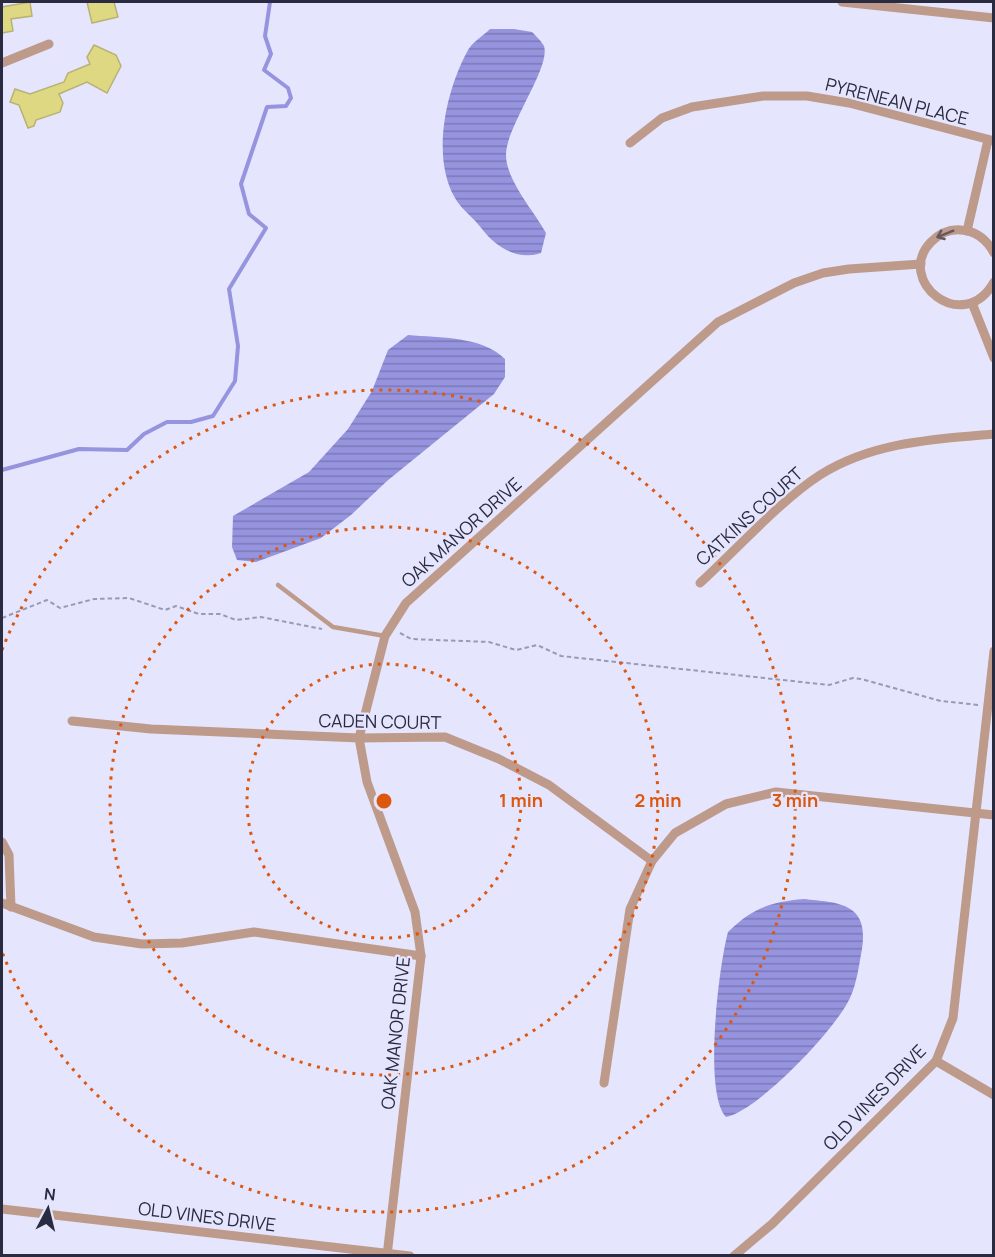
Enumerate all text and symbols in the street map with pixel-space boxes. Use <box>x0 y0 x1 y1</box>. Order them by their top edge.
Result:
street label: PYRENEAN PLACE <box>823 72 971 130</box>
one-way arrow <box>937 229 955 240</box>
street label: CATKINS COURT <box>690 461 808 570</box>
street label: OAK MANOR DRIVE <box>396 472 526 592</box>
street label: CADEN COURT <box>318 708 442 734</box>
text: 1 min <box>499 788 543 812</box>
text: 2 min <box>635 788 681 812</box>
text: 3 min <box>772 788 818 812</box>
centre of rings <box>374 791 394 811</box>
street label: OAK MANOR DRIVE <box>375 955 415 1111</box>
street label: OLD VINES DRIVE <box>817 1039 931 1155</box>
north arrow <box>18 1179 78 1239</box>
text: N <box>43 1182 57 1206</box>
street label: OLD VINES DRIVE <box>137 1196 277 1236</box>

